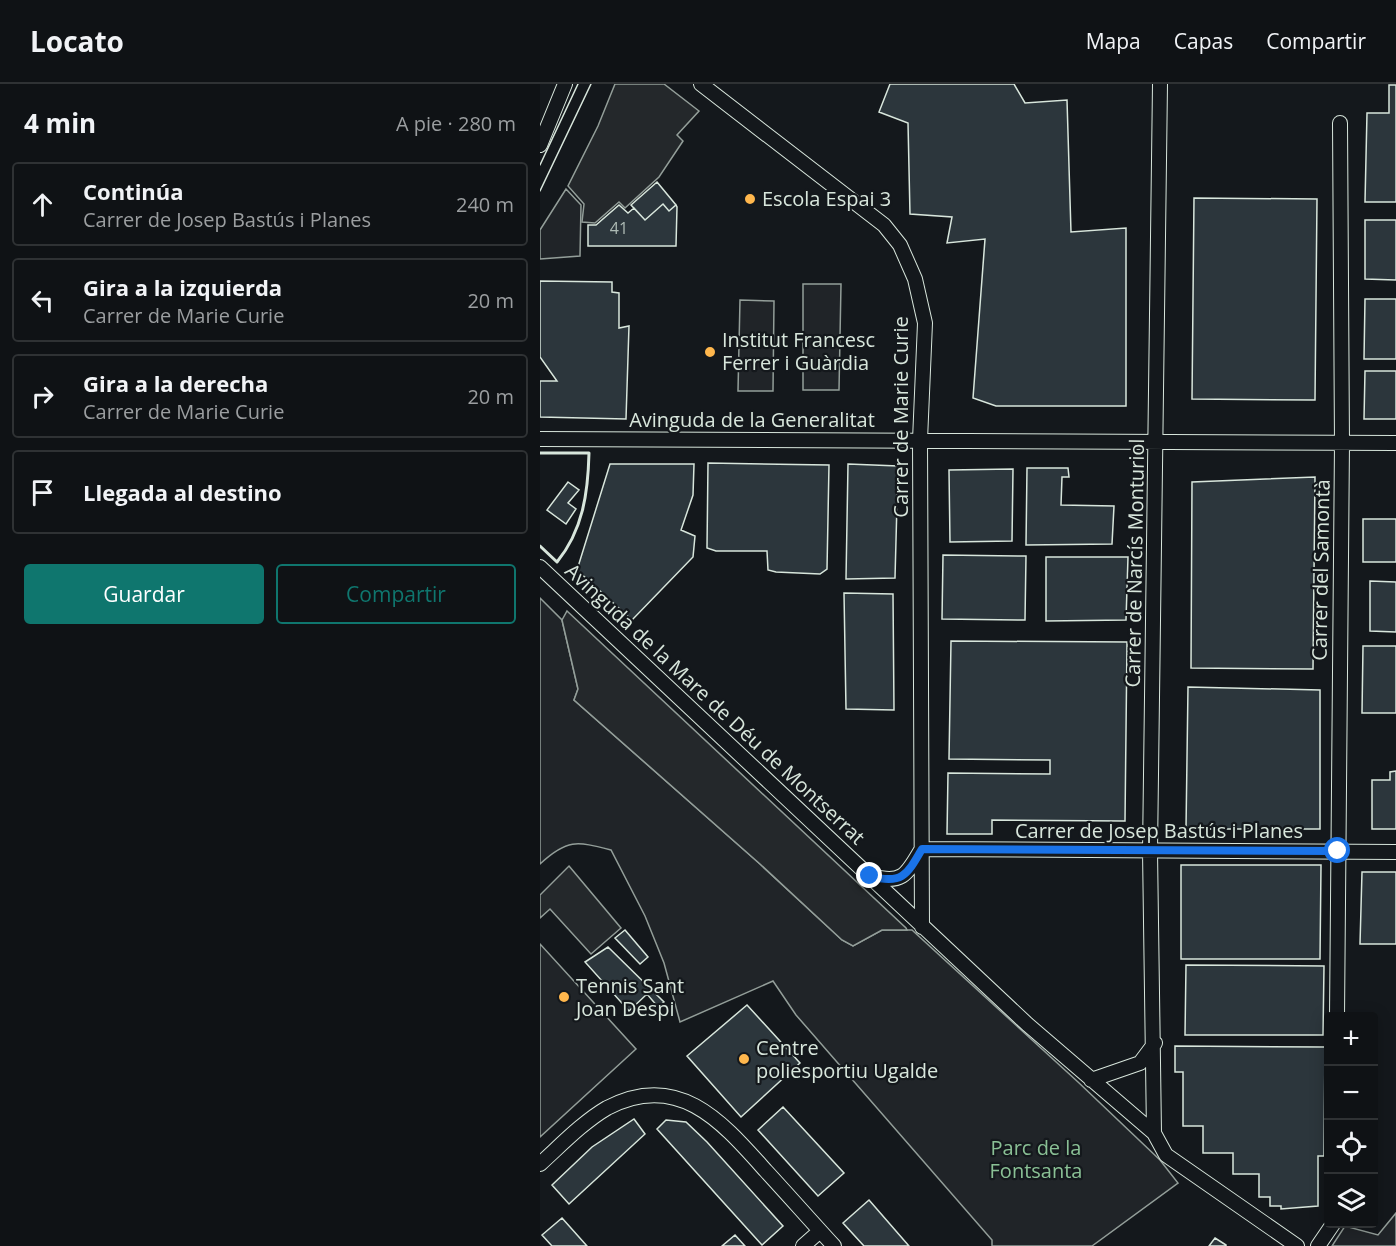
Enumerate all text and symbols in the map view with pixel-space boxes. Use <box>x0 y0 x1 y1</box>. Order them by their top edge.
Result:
text: Locato <box>30 22 124 60</box>
text: Mapa <box>1086 27 1141 55</box>
text: Capas <box>1174 27 1233 55</box>
text: Compartir <box>1266 27 1366 55</box>
text: 4 min <box>24 105 96 141</box>
text: A pie · 280 m <box>396 110 516 137</box>
text: Continúa <box>83 176 184 206</box>
place label: Escola Espai 3 <box>762 185 891 212</box>
icon: ahead <box>26 188 59 221</box>
text: 240 m <box>456 191 514 218</box>
marker: Escola Espai 3 <box>743 192 757 206</box>
text: Carrer de Josep Bastús i Planes <box>83 206 371 233</box>
house number: 41 <box>610 217 628 239</box>
text: Gira a la izquierda <box>83 272 282 302</box>
icon: left <box>26 284 59 317</box>
text: 20 m <box>467 287 514 314</box>
text: Carrer de Marie Curie <box>83 302 284 329</box>
street label: Carrer de Marie Curie <box>887 316 914 518</box>
place label: Institut Francesc Ferrer i Guàrdia <box>722 326 875 376</box>
marker: Institut Francesc Ferrer i Guàrdia <box>703 345 717 359</box>
text: Gira a la derecha <box>83 368 268 398</box>
icon: right <box>26 380 59 413</box>
text: 20 m <box>467 383 514 410</box>
text: Carrer de Marie Curie <box>83 398 284 425</box>
street label: Avinguda de la Generalitat <box>629 406 875 433</box>
street label: Carrer de Narcís Monturiol <box>1119 438 1150 688</box>
icon: arrive <box>26 476 59 509</box>
text: Llegada al destino <box>83 477 282 507</box>
street label: Carrer del Samontà <box>1305 479 1336 661</box>
street label: Avinguda de la Mare de Déu de Montserrat <box>560 557 871 850</box>
button: Guardar <box>24 564 264 624</box>
button: Compartir <box>276 564 516 624</box>
street label: Carrer de Josep Bastús i Planes <box>1015 817 1303 844</box>
route start <box>1324 837 1350 863</box>
route end <box>856 862 882 888</box>
place label: Tennis Sant Joan Despi <box>574 972 684 1022</box>
marker: Tennis Sant Joan Despi <box>557 990 571 1004</box>
map controls <box>1324 1012 1378 1228</box>
button: + <box>1324 1012 1378 1066</box>
place label: Centre poliesportiu Ugalde <box>756 1034 938 1084</box>
marker: Centre poliesportiu Ugalde <box>737 1052 751 1066</box>
button: − <box>1324 1066 1378 1120</box>
button: locate <box>1324 1120 1378 1174</box>
park label: Parc de la Fontsanta <box>990 1134 1082 1184</box>
button: layers <box>1324 1174 1378 1228</box>

